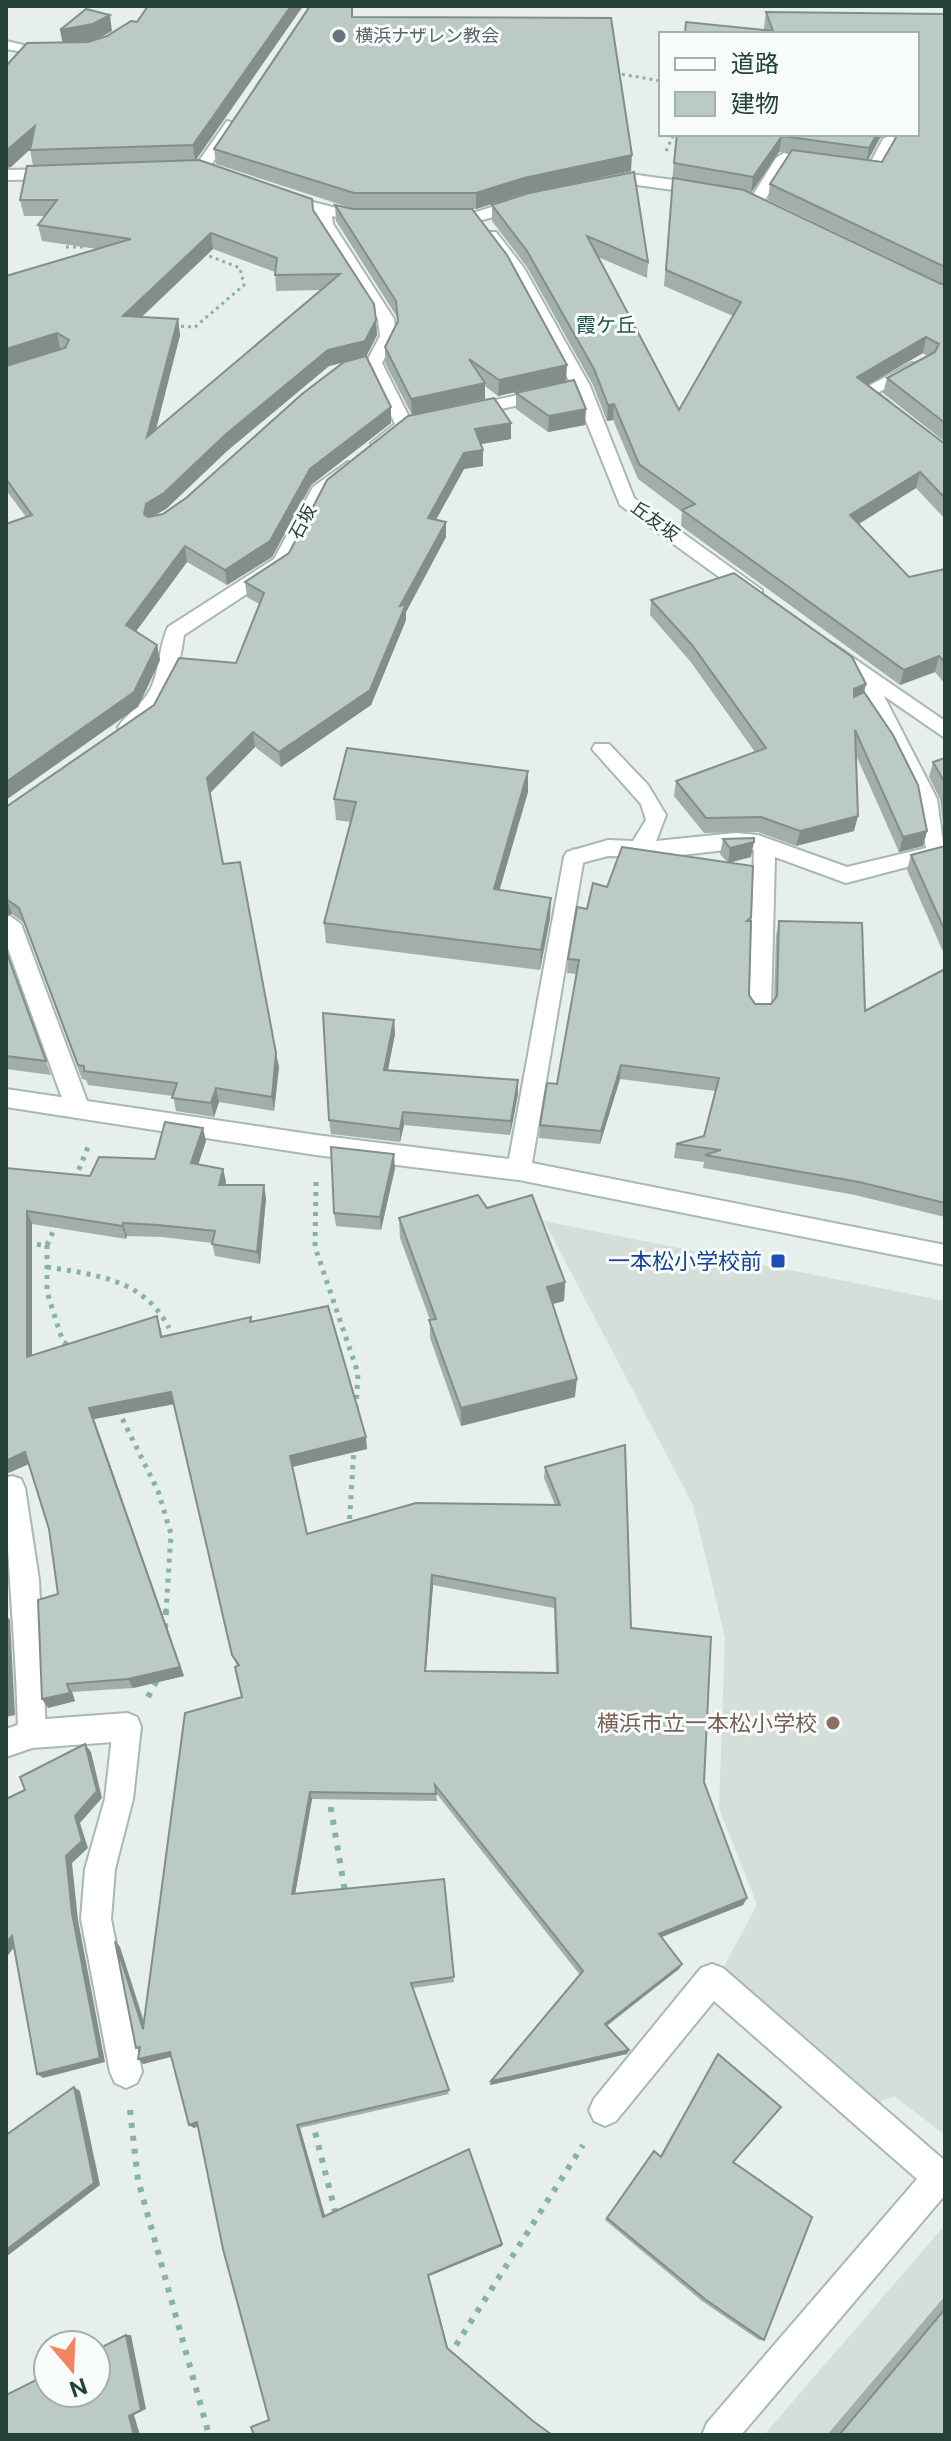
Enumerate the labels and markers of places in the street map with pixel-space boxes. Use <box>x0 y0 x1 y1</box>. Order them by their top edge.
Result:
place label: 横浜ナザレン教会 <box>355 25 499 46</box>
marker: 横浜ナザレン教会 <box>330 27 348 45</box>
place label: 一本松小学校前 <box>608 1248 762 1274</box>
marker: 一本松小学校前 <box>769 1252 787 1270</box>
place label: 横浜市立一本松小学校 <box>597 1710 817 1736</box>
marker: 横浜市立一本松小学校 <box>824 1714 842 1732</box>

